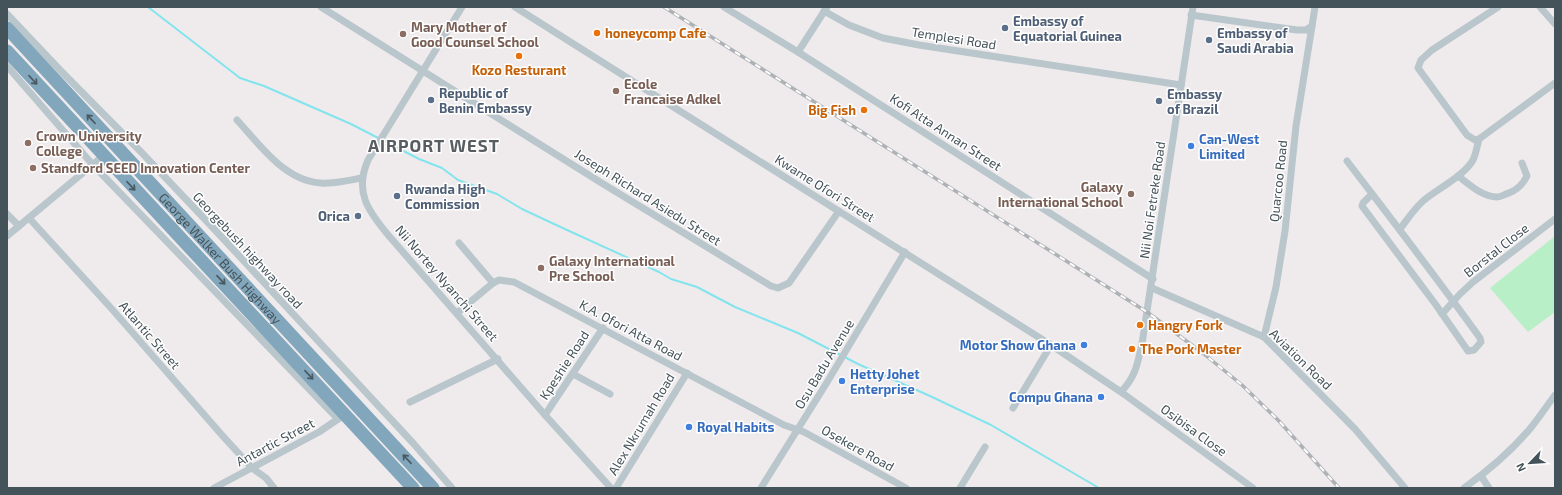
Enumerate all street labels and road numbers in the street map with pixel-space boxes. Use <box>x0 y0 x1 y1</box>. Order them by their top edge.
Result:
street label: Templesi Road <box>911 23 997 53</box>
street label: Kofi Atta Annan Street <box>887 90 1005 174</box>
street label: Quarcoo Road <box>1266 139 1290 223</box>
street label: Nii Noi Fetreke Road <box>1136 140 1168 260</box>
street label: Joseph Richard Asiedu Street <box>572 145 724 249</box>
street label: Kwame Ofori Street <box>772 151 878 225</box>
street label: Georgebush highway road <box>190 188 306 312</box>
street label: George Walker Bush Highway <box>156 189 285 327</box>
street label: Borstal Close <box>1460 220 1532 280</box>
street label: Nii Nortey Nyanchi Street <box>392 222 502 344</box>
street label: K.A. Ofori Atta Road <box>577 296 685 364</box>
street label: Atlantic Street <box>116 298 184 372</box>
street label: Osu Badu Avenue <box>791 316 857 412</box>
street label: Aviation Road <box>1266 325 1336 393</box>
street label: Kpeshie Road <box>536 327 592 403</box>
street label: Alex Nkrumah Road <box>604 370 678 478</box>
street label: Osibisa Close <box>1158 401 1230 459</box>
street label: Antartic Street <box>233 415 317 469</box>
street label: Osekere Road <box>819 421 897 475</box>

